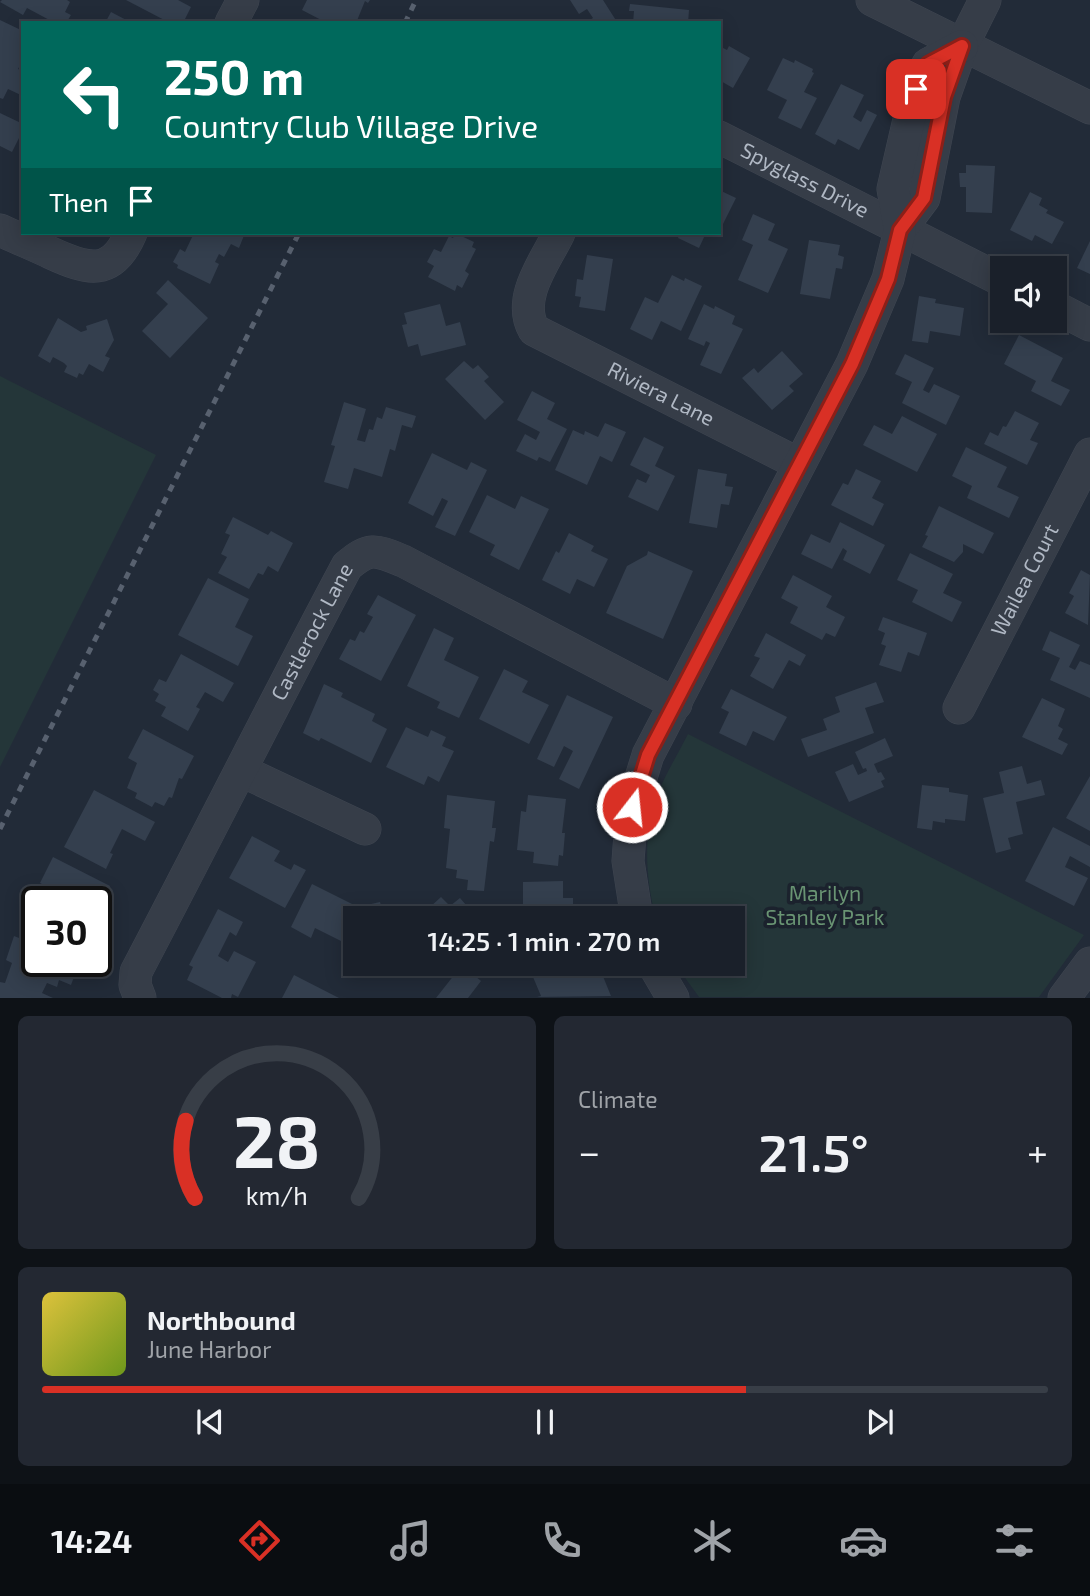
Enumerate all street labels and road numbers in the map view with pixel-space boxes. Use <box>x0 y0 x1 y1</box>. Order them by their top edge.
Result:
street label: Spyglass Drive <box>737 136 874 222</box>
street label: Riviera Lane <box>604 355 719 430</box>
street label: Wailea Court <box>984 519 1063 639</box>
street label: Castlerock Lane <box>265 559 357 704</box>

